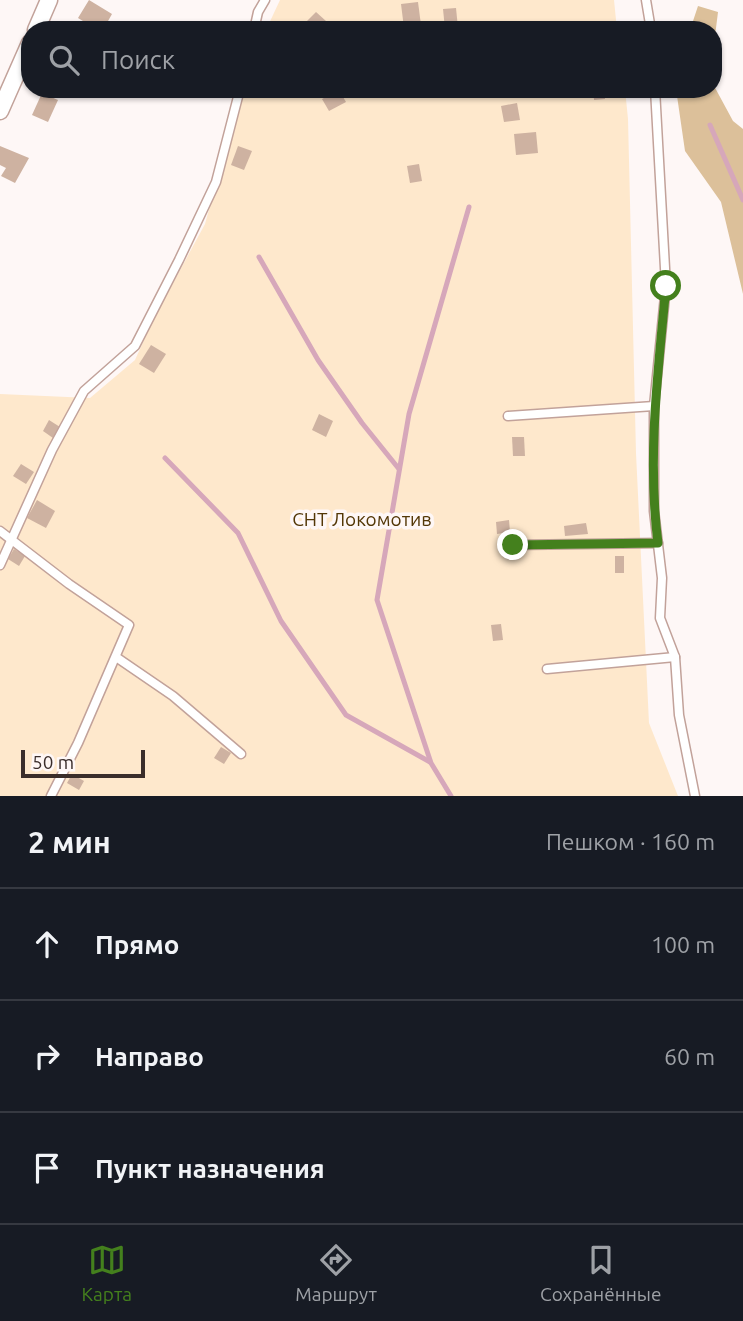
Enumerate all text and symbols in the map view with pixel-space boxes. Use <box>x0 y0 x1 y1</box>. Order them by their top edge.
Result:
search box <box>21 21 722 98</box>
icon: search <box>45 41 83 79</box>
text: Поиск <box>101 45 175 74</box>
route start <box>650 270 681 301</box>
park label: СНТ Локомотив <box>292 508 432 530</box>
route end <box>497 529 528 560</box>
scale bar <box>21 747 145 779</box>
text: 50 m <box>32 751 74 773</box>
text: 2 мин <box>28 825 111 859</box>
text: Пешком · 160 m <box>546 829 715 854</box>
icon: ahead <box>28 925 66 963</box>
text: Прямо <box>95 930 179 959</box>
text: 100 m <box>651 932 715 957</box>
icon: right <box>28 1037 66 1075</box>
text: Направо <box>95 1042 204 1071</box>
text: 60 m <box>664 1044 715 1069</box>
icon: arrive <box>28 1149 66 1187</box>
text: Пункт назначения <box>95 1154 325 1183</box>
tab: Карта <box>82 1241 132 1305</box>
tab: Маршрут <box>295 1241 377 1305</box>
tab: Сохранённые <box>540 1241 662 1305</box>

